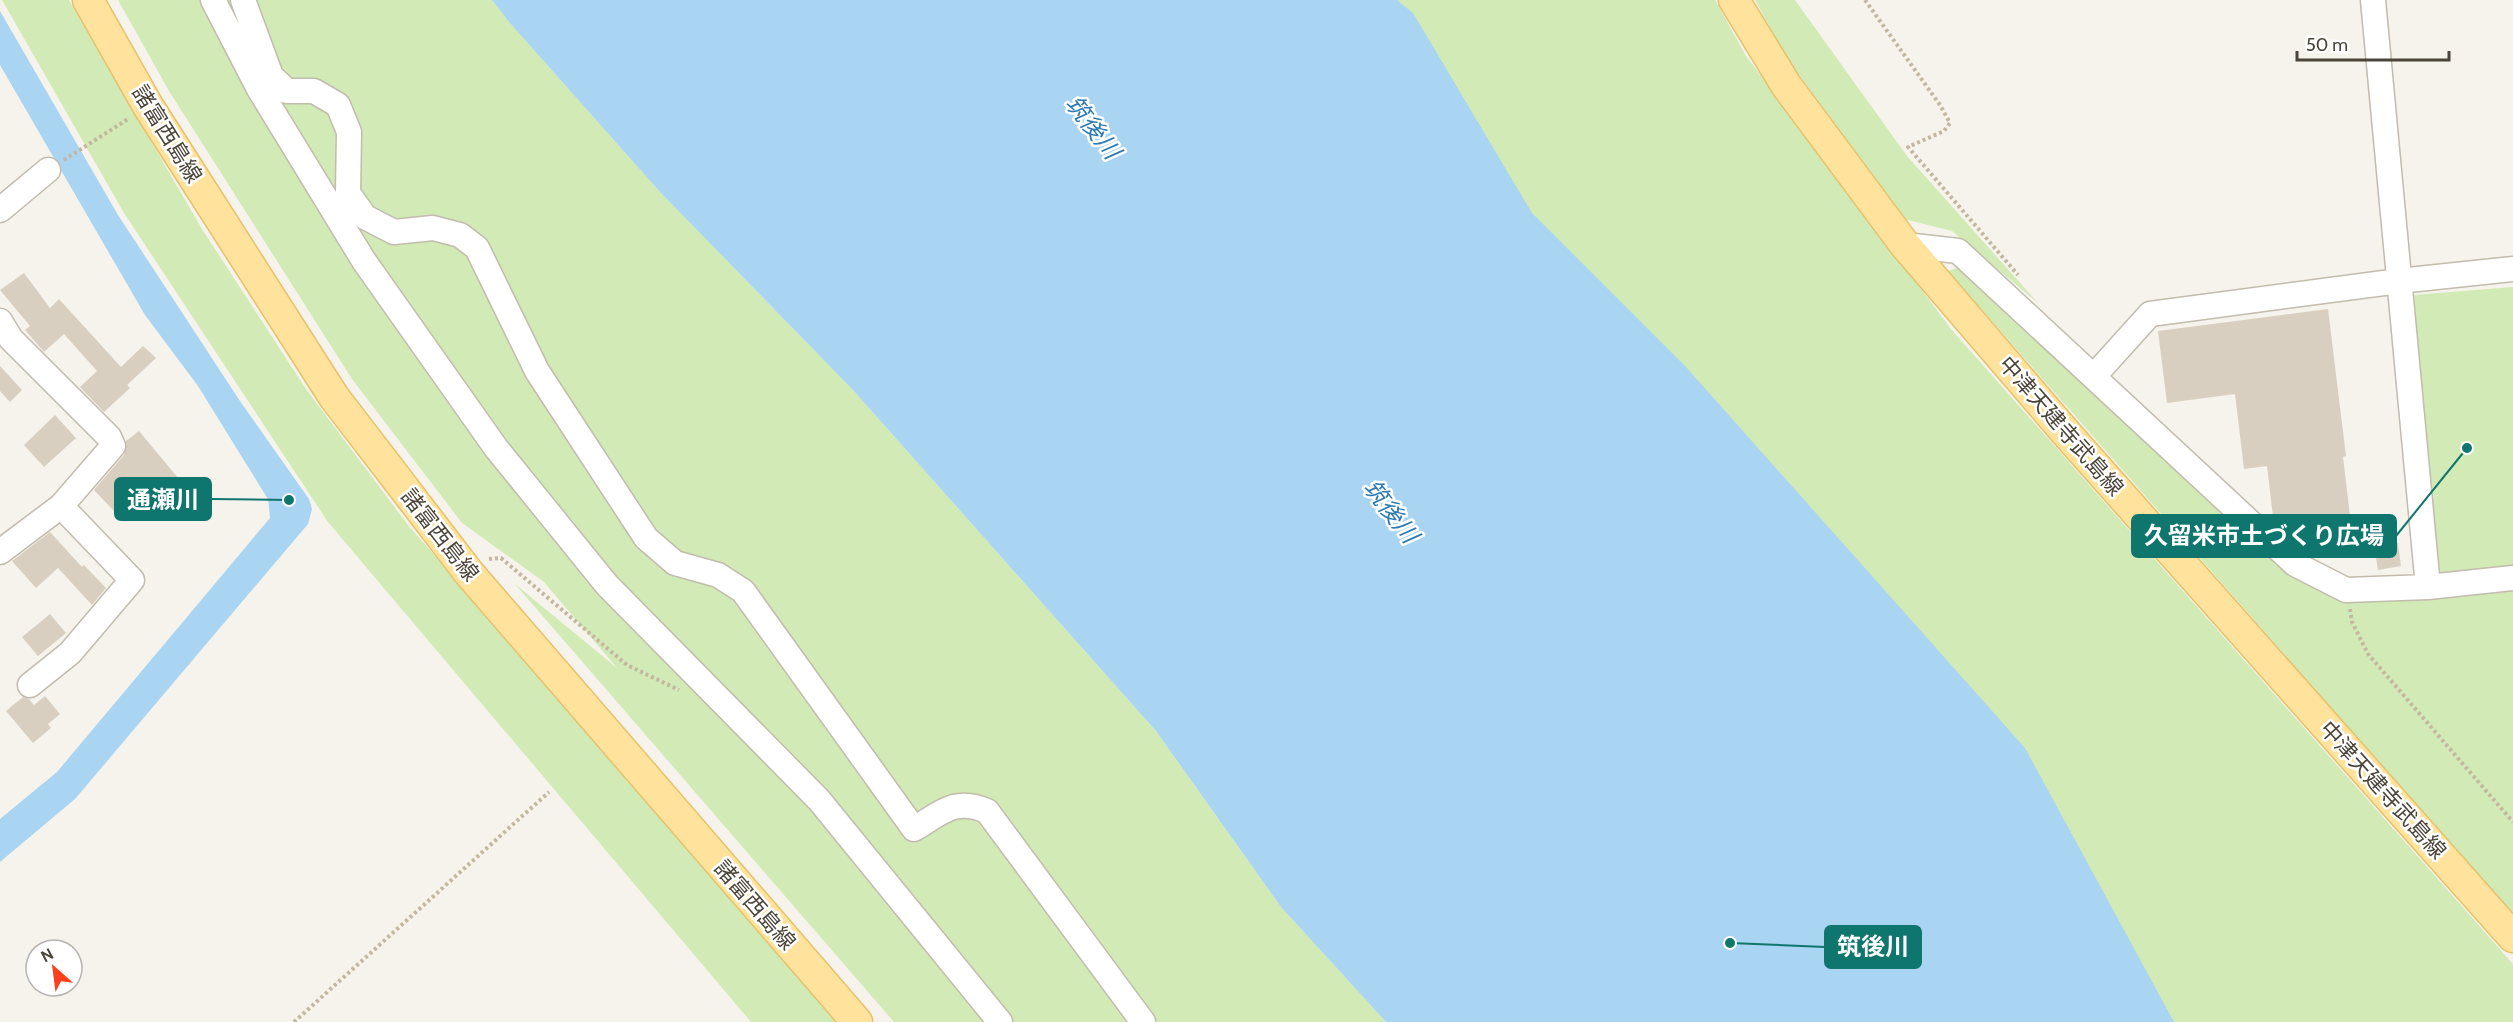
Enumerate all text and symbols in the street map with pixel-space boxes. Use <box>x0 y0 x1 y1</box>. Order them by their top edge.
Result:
scale bar <box>2297 24 2448 62</box>
text: 50 m <box>2306 34 2348 56</box>
street label: 諸富西島線 <box>126 80 208 188</box>
water label: 筑後川 <box>1059 90 1128 167</box>
street label: 中津天建寺武島線 <box>1993 351 2129 501</box>
water label: 筑後川 <box>1357 474 1426 551</box>
callout: 通瀬川 <box>115 478 211 520</box>
street label: 諸富西島線 <box>395 483 485 587</box>
text: 通瀬川 <box>127 485 199 514</box>
callout: 久留米市土づくり広場 <box>2132 515 2396 557</box>
text: 久留米市土づくり広場 <box>2144 521 2384 550</box>
street label: 中津天建寺武島線 <box>2314 716 2452 864</box>
street label: 諸富西島線 <box>709 855 801 955</box>
callout: 筑後川 <box>1825 926 1921 968</box>
text: 筑後川 <box>1837 932 1909 961</box>
north arrow <box>24 938 84 998</box>
text: N <box>38 944 57 966</box>

